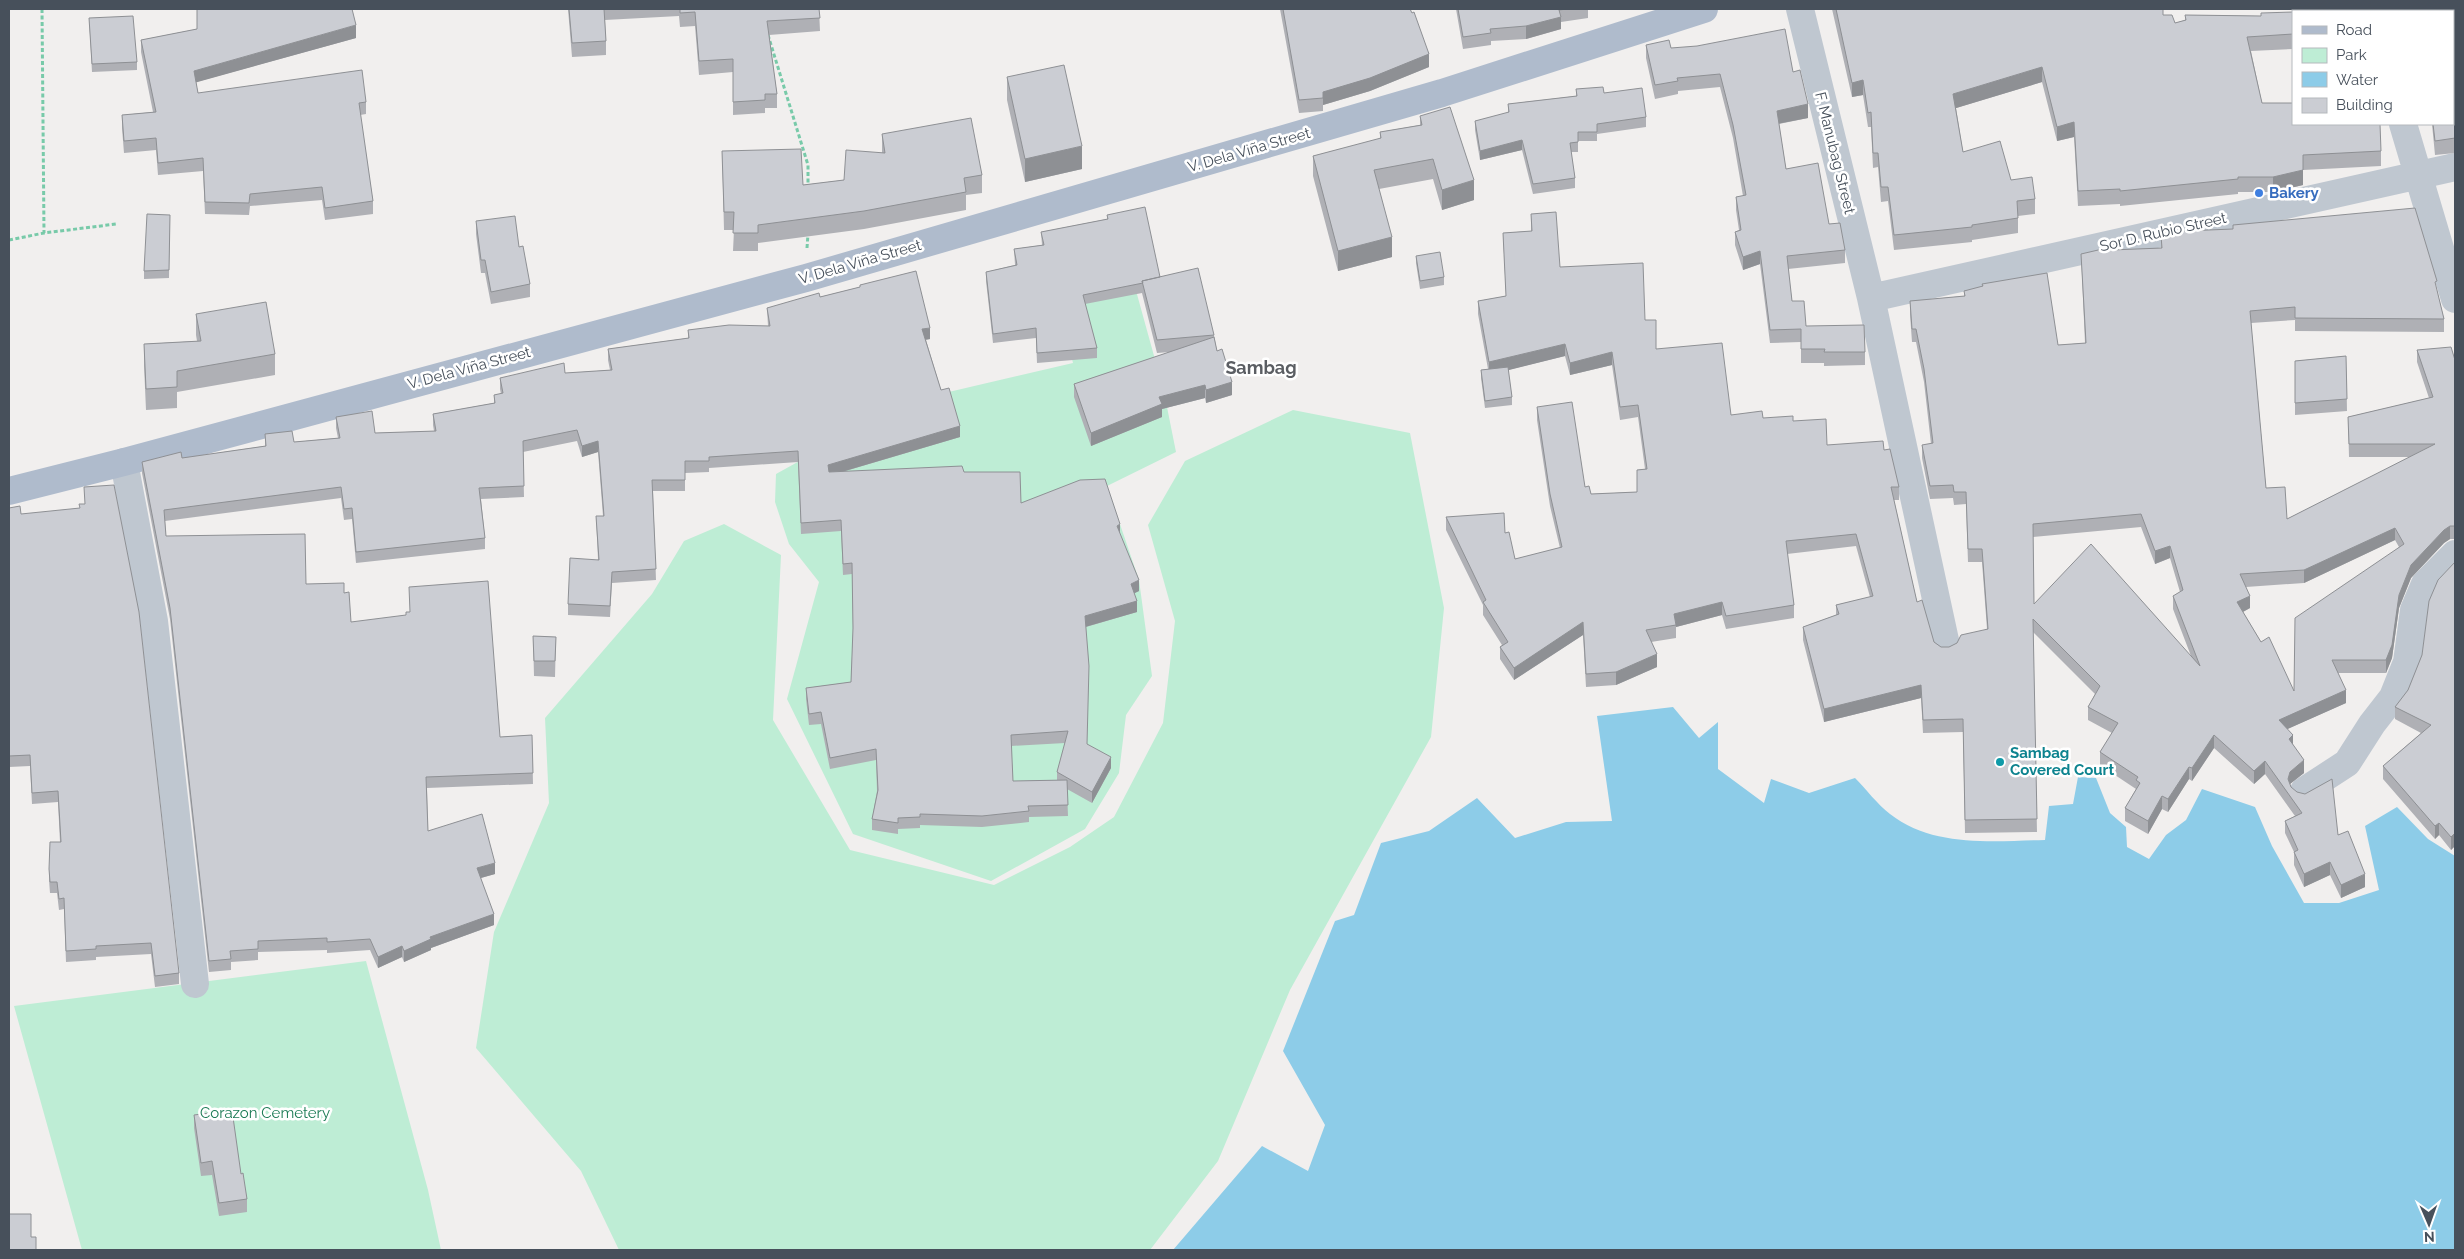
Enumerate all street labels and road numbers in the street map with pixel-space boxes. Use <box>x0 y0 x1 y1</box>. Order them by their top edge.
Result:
street label: F. Manubag Street <box>1811 90 1859 216</box>
street label: V. Dela Viña Street <box>1186 124 1312 176</box>
street label: Sor D. Rubio Street <box>2098 209 2228 255</box>
street label: V. Dela Viña Street <box>797 236 923 288</box>
street label: V. Dela Viña Street <box>406 343 532 393</box>

